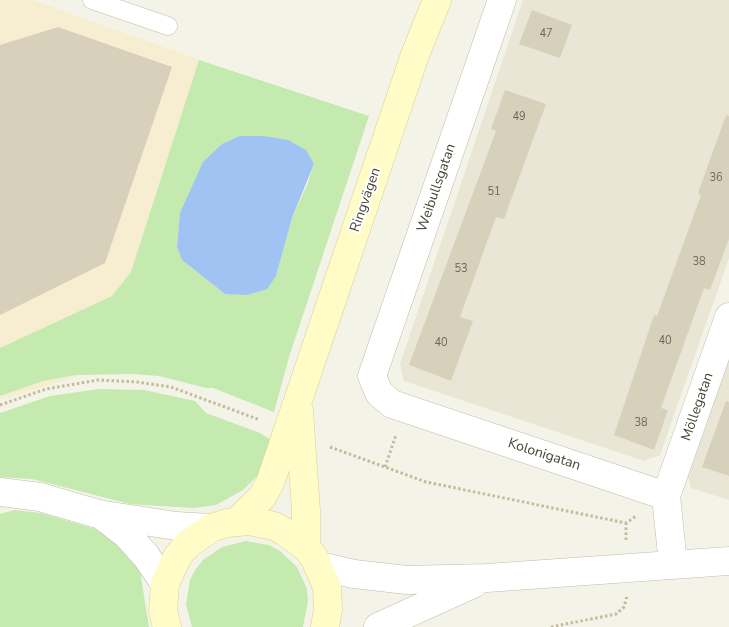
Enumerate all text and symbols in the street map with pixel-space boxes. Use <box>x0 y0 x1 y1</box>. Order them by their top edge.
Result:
house number: 47 <box>539 27 553 41</box>
house number: 49 <box>512 110 526 124</box>
street label: Weibullsgatan <box>414 142 460 234</box>
street label: Ringvägen <box>347 166 385 234</box>
house number: 36 <box>709 171 723 185</box>
house number: 51 <box>487 185 501 199</box>
house number: 38 <box>692 255 706 269</box>
house number: 53 <box>454 262 468 276</box>
house number: 40 <box>658 334 672 348</box>
house number: 40 <box>434 336 448 350</box>
street label: Möllegatan <box>678 371 718 443</box>
house number: 38 <box>634 416 648 430</box>
street label: Kolonigatan <box>506 435 582 475</box>

